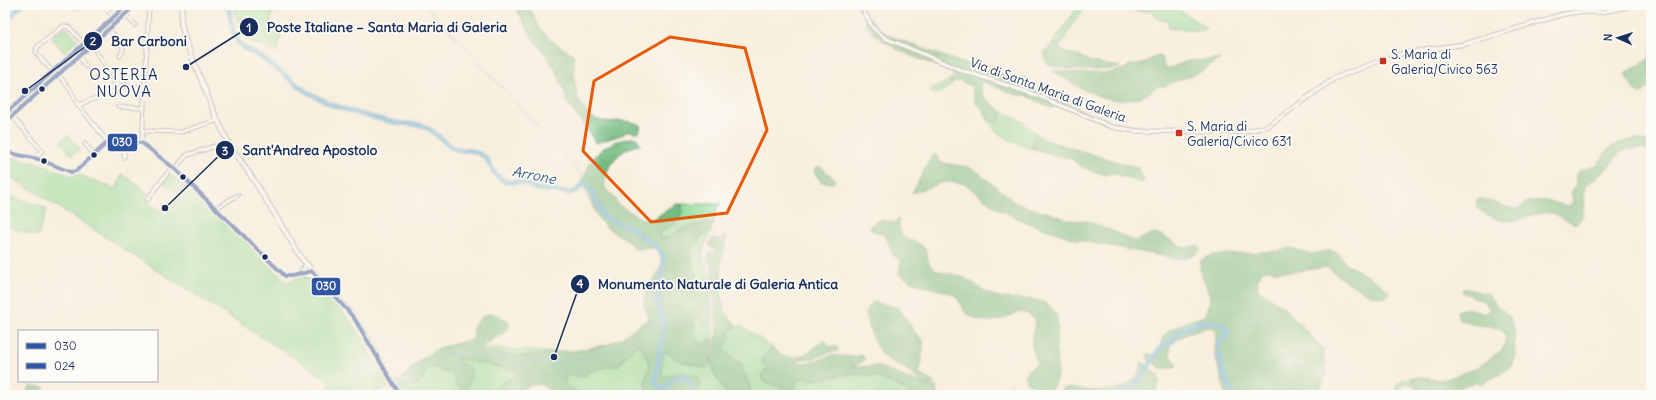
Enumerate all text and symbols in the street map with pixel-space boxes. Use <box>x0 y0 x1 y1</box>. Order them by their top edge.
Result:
callout: Poste Italiane – Santa Maria di Galeria <box>239 14 515 40</box>
text: Poste Italiane – Santa Maria di Galeria <box>267 18 507 36</box>
north arrow <box>1598 18 1638 58</box>
text: 1 <box>247 20 251 35</box>
callout: Bar Carboni <box>83 28 195 54</box>
text: Bar Carboni <box>111 32 187 50</box>
text: 2 <box>90 33 97 48</box>
text: N <box>1601 33 1615 42</box>
place label: S. Maria di Galeria/Civico 563 <box>1391 46 1498 78</box>
street label: Via di Santa Maria di Galeria <box>968 54 1128 126</box>
marker: S. Maria di Galeria/Civico 563 <box>1378 56 1388 66</box>
district label: OSTERIA NUOVA <box>89 65 159 101</box>
unlabelled marker <box>37 84 47 94</box>
place label: S. Maria di Galeria/Civico 631 <box>1187 118 1292 150</box>
marker: S. Maria di Galeria/Civico 631 <box>1174 128 1184 138</box>
line badge: 030 <box>107 133 138 152</box>
text: 030 <box>112 135 132 149</box>
callout: Sant'Andrea Apostolo <box>215 137 386 163</box>
text: Sant'Andrea Apostolo <box>243 141 378 159</box>
text: 3 <box>222 143 229 158</box>
unlabelled marker <box>89 150 99 160</box>
unlabelled marker <box>39 156 49 166</box>
water label: Arrone <box>511 162 559 188</box>
unlabelled marker <box>178 172 188 182</box>
unlabelled marker <box>260 252 270 262</box>
callout: Monumento Naturale di Galeria Antica <box>570 271 847 297</box>
text: Monumento Naturale di Galeria Antica <box>598 275 838 293</box>
text: 4 <box>577 276 584 291</box>
line badge: 030 <box>311 277 341 296</box>
text: 030 <box>316 279 336 293</box>
legend <box>18 330 158 382</box>
text: 030 <box>54 338 77 353</box>
text: 024 <box>54 358 75 373</box>

